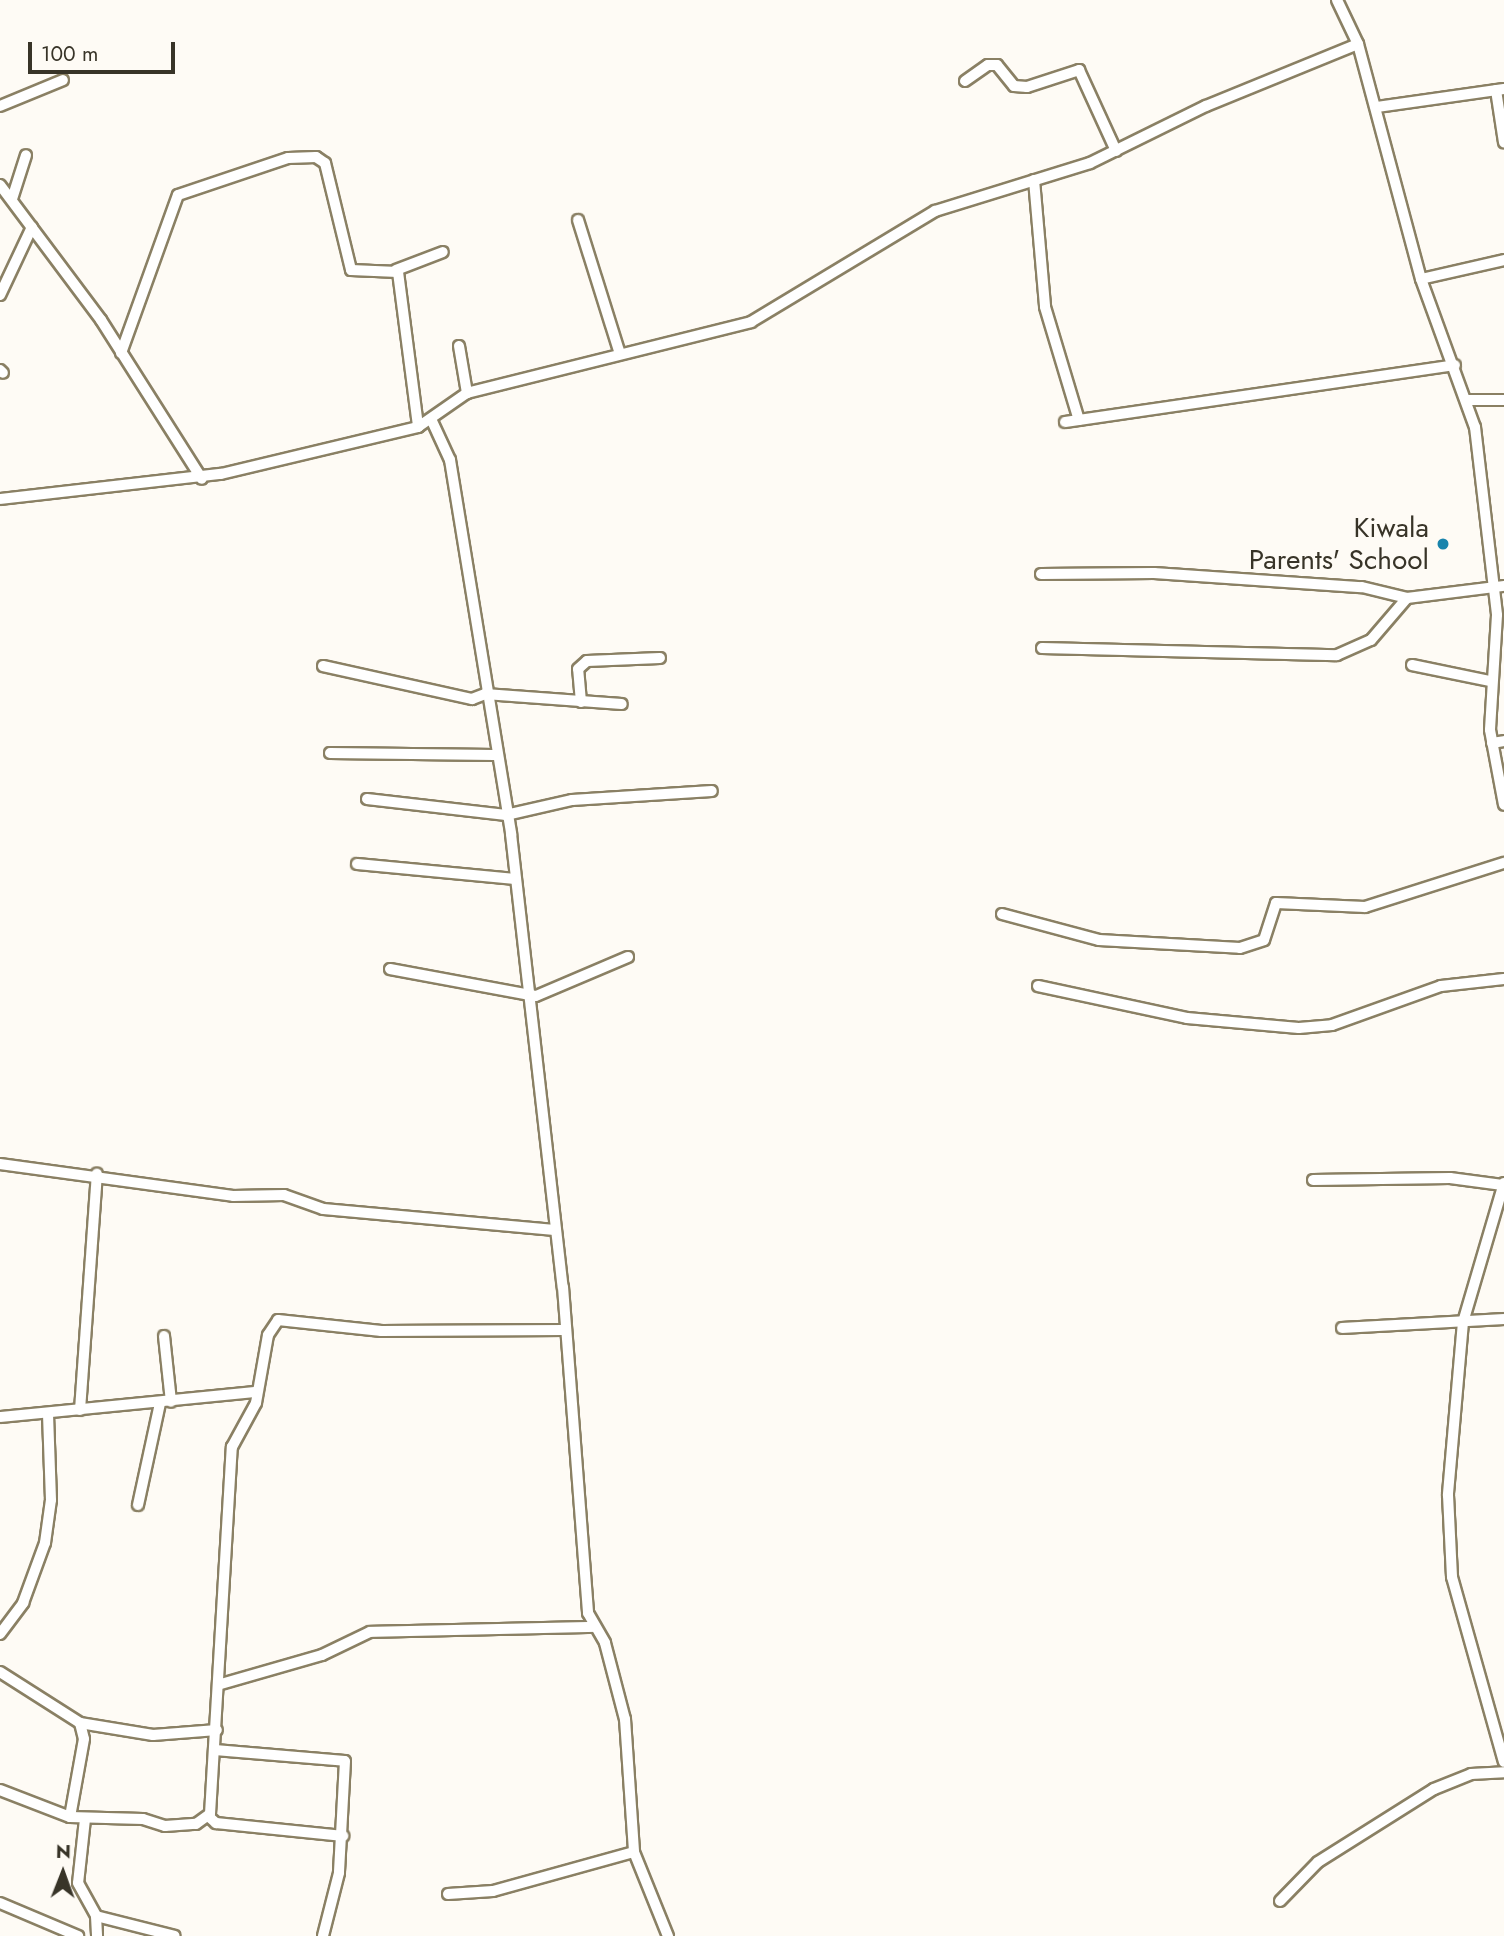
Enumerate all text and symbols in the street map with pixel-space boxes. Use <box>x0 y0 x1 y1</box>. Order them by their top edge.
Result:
scale bar <box>32 28 178 72</box>
text: 100 m <box>41 39 98 69</box>
place label: Kiwala Parents' School <box>1249 511 1429 577</box>
marker: Kiwala Parents' School <box>1435 536 1451 552</box>
north arrow <box>28 1838 98 1908</box>
text: N <box>56 1838 71 1865</box>

